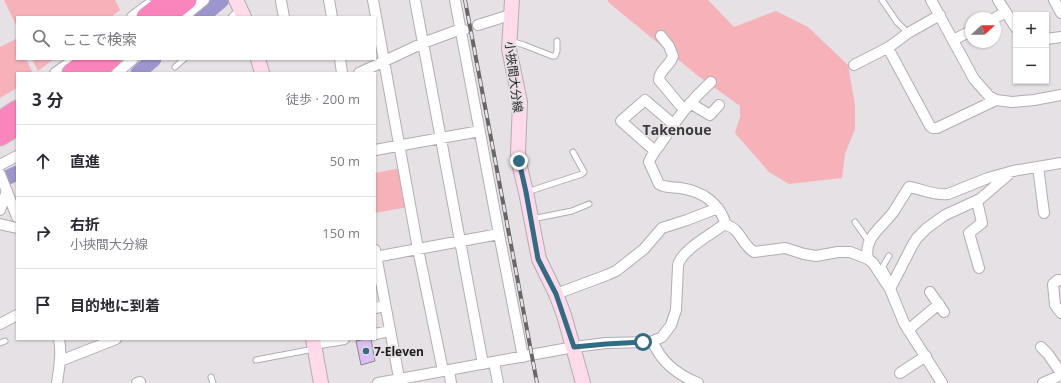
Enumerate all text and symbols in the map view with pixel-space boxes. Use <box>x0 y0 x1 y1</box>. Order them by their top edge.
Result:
north arrow <box>965 12 1001 48</box>
map controls <box>1013 12 1049 84</box>
button: + <box>1013 12 1049 48</box>
search box <box>16 16 376 60</box>
icon: search <box>30 27 52 49</box>
text: ここで検索 <box>62 29 137 49</box>
street label: 小挾間大分線 <box>501 40 527 114</box>
button: − <box>1013 48 1049 84</box>
text: 3 分 <box>32 88 63 111</box>
text: 徒歩 · 200 m <box>286 90 360 108</box>
district label: Takenoue <box>643 120 711 139</box>
icon: ahead <box>32 150 54 172</box>
text: 直進 <box>70 151 100 171</box>
text: 50 m <box>330 152 360 170</box>
route end <box>510 152 528 170</box>
text: 右折 <box>70 214 100 234</box>
icon: right <box>32 222 54 244</box>
text: 150 m <box>322 224 360 242</box>
text: 小挾間大分線 <box>70 235 148 253</box>
icon: arrive <box>32 294 54 316</box>
text: 目的地に到着 <box>70 295 160 315</box>
route start <box>634 333 652 351</box>
place label: 7-Eleven <box>374 343 424 360</box>
marker: 7-Eleven <box>361 346 371 356</box>

